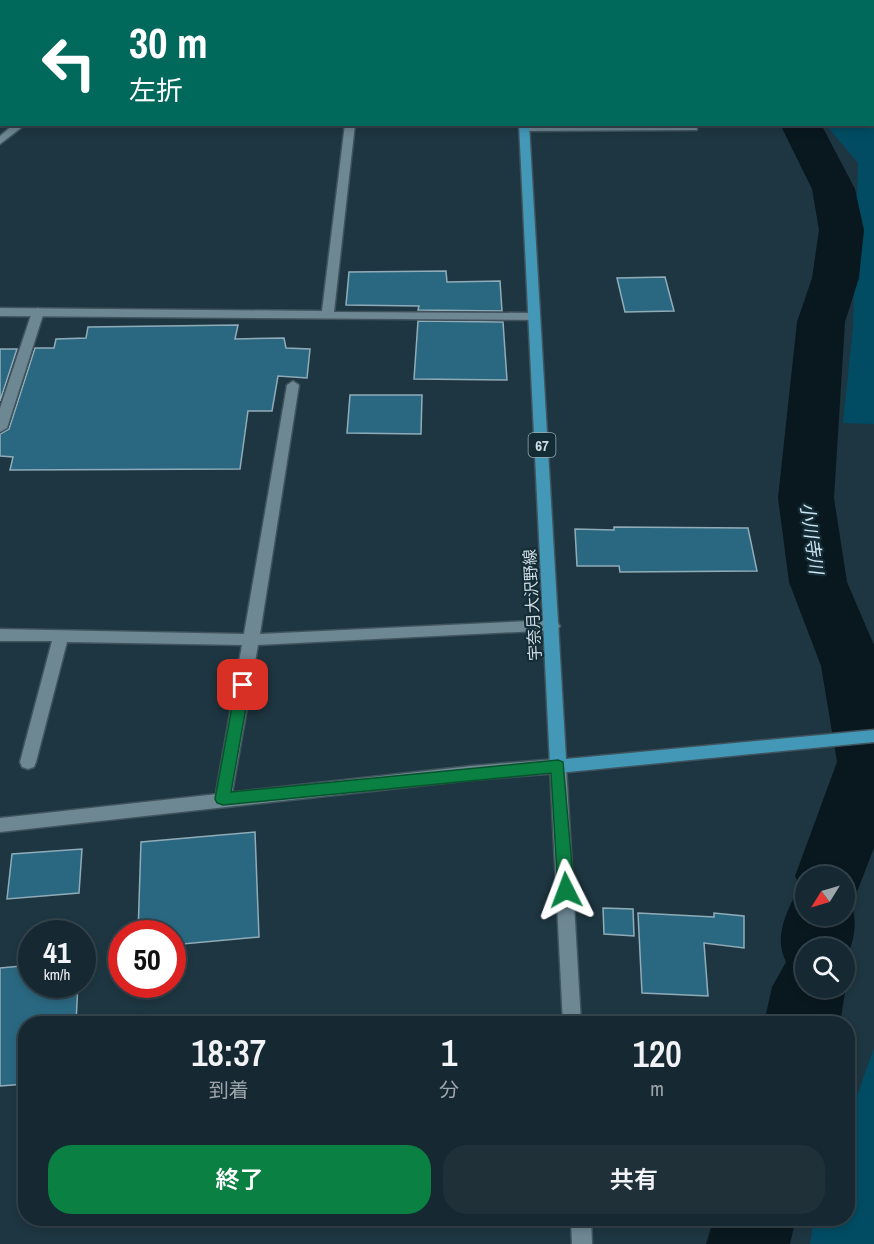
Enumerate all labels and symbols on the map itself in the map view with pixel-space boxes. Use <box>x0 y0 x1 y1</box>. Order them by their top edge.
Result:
road number: 67 <box>528 433 556 457</box>
water label: 小川寺川 <box>795 501 830 577</box>
street label: 宇奈月大沢野線 <box>518 548 546 662</box>
pin <box>217 659 268 710</box>
position arrow <box>534 858 598 922</box>
north arrow <box>795 866 855 926</box>
speed limit sign: 50 <box>108 920 186 998</box>

